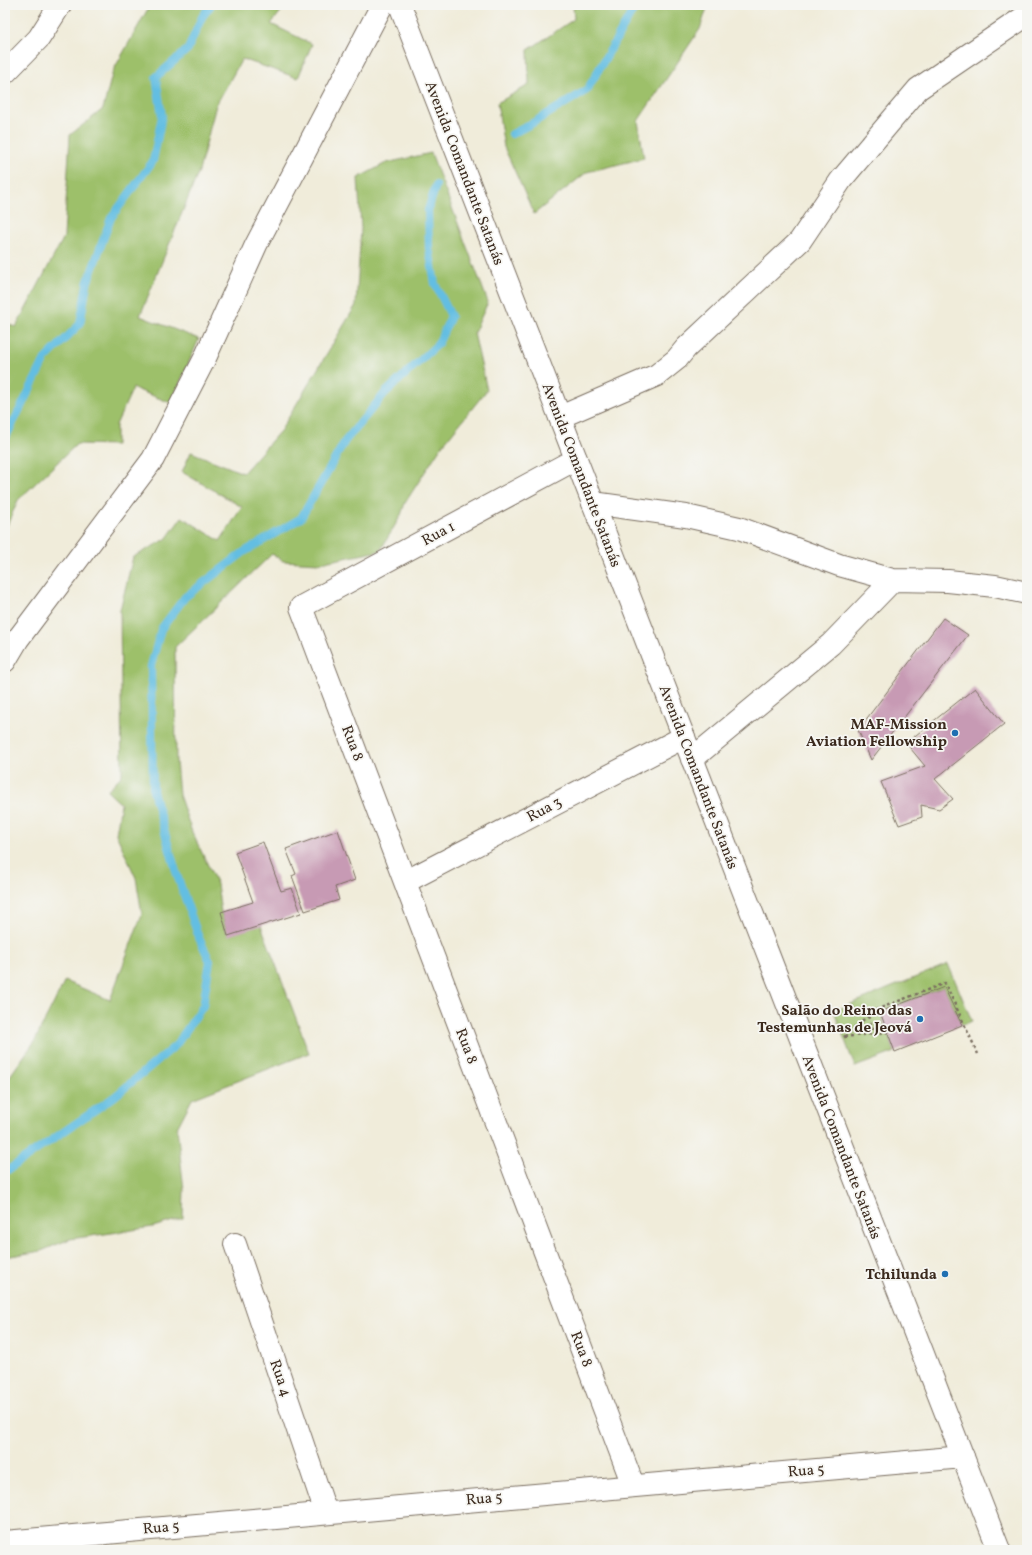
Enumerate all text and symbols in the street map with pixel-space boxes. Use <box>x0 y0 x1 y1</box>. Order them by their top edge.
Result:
street label: Avenida Comandante Satanás <box>419 78 508 269</box>
street label: Avenida Comandante Satanás <box>536 380 625 571</box>
street label: Rua 1 <box>418 517 459 552</box>
street label: Avenida Comandante Satanás <box>653 682 742 873</box>
place label: MAF-Mission Aviation Fellowship <box>806 715 947 753</box>
street label: Rua 8 <box>335 723 368 764</box>
marker: MAF-Mission Aviation Fellowship <box>950 728 960 738</box>
street label: Rua 3 <box>523 792 566 828</box>
place label: Salão do Reino das Testemunhas de Jeová <box>757 1001 912 1039</box>
marker: Salão do Reino das Testemunhas de Jeová <box>915 1014 925 1024</box>
street label: Rua 8 <box>449 1026 482 1067</box>
street label: Avenida Comandante Satanás <box>796 1052 885 1243</box>
place label: Tchilunda <box>865 1265 937 1286</box>
marker: Tchilunda <box>940 1269 950 1279</box>
street label: Rua 8 <box>564 1329 597 1370</box>
street label: Rua 4 <box>263 1357 296 1400</box>
street label: Rua 5 <box>787 1459 825 1484</box>
street label: Rua 5 <box>465 1487 503 1512</box>
street label: Rua 5 <box>142 1516 180 1541</box>

